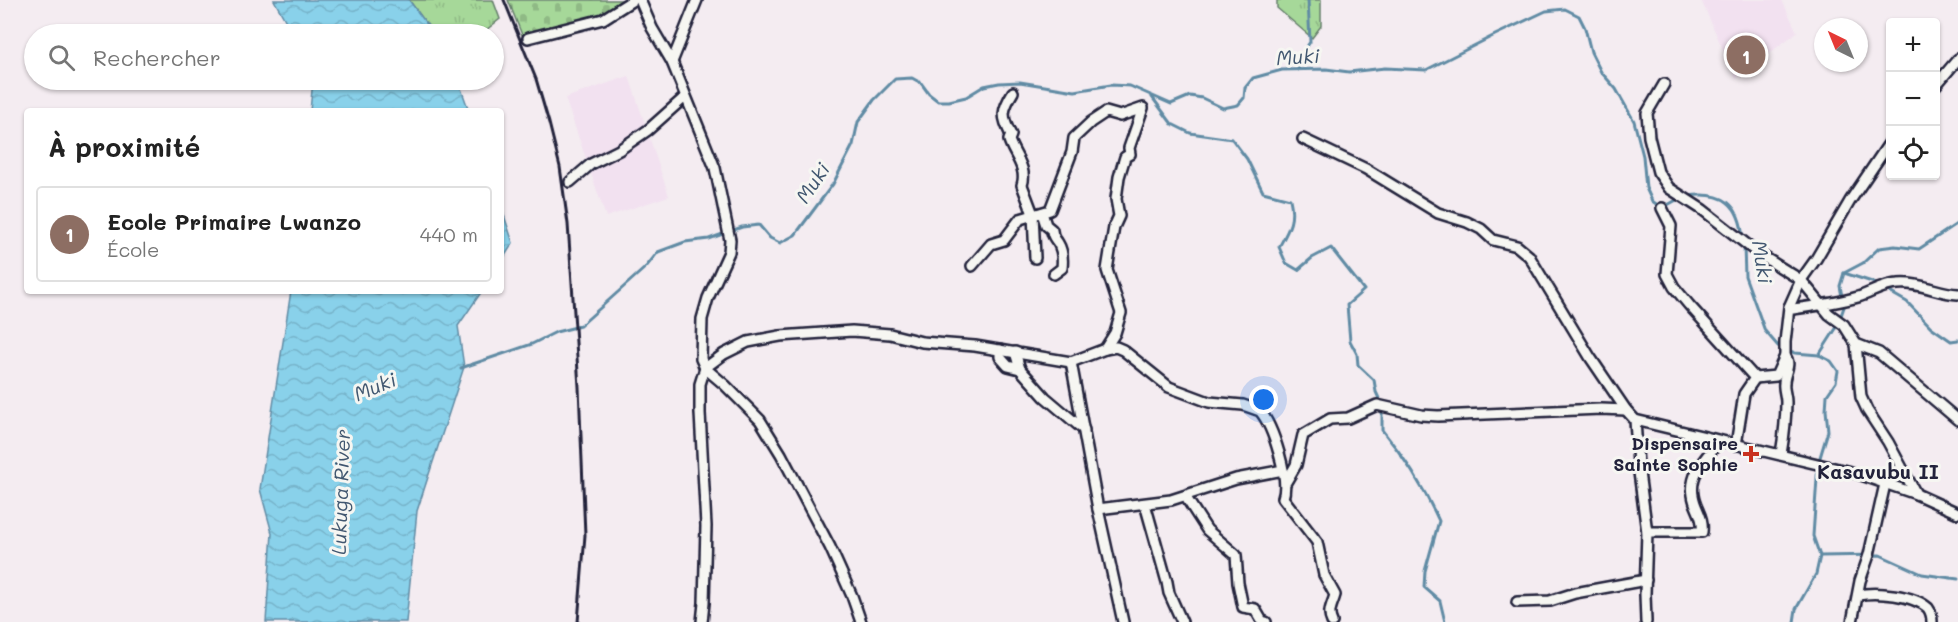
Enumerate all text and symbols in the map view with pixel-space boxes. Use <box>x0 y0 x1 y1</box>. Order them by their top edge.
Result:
north arrow <box>1814 18 1868 72</box>
map controls <box>1886 18 1940 180</box>
button: + <box>1886 18 1940 72</box>
search box <box>24 24 504 90</box>
pin: 1 <box>1726 32 1766 78</box>
icon: search <box>45 41 78 74</box>
water label: Muki <box>1275 42 1321 70</box>
text: Rechercher <box>93 43 221 72</box>
button: − <box>1886 72 1940 126</box>
button: locate <box>1886 126 1940 180</box>
text: À proximité <box>48 130 200 164</box>
water label: Muki <box>789 156 836 208</box>
text: Ecole Primaire Lwanzo <box>107 207 361 236</box>
text: 1 <box>65 221 74 247</box>
text: 440 m <box>420 221 478 247</box>
text: École <box>107 236 159 262</box>
water label: Muki <box>1747 238 1779 286</box>
water label: Muki <box>350 366 401 406</box>
your location <box>1249 385 1278 414</box>
water label: Lukuga River <box>325 429 355 555</box>
place label: Dispensaire Sainte Sophie <box>1613 431 1738 476</box>
marker: Dispensaire Sainte Sophie <box>1742 445 1760 463</box>
district label: Kasavubu II <box>1817 458 1939 484</box>

